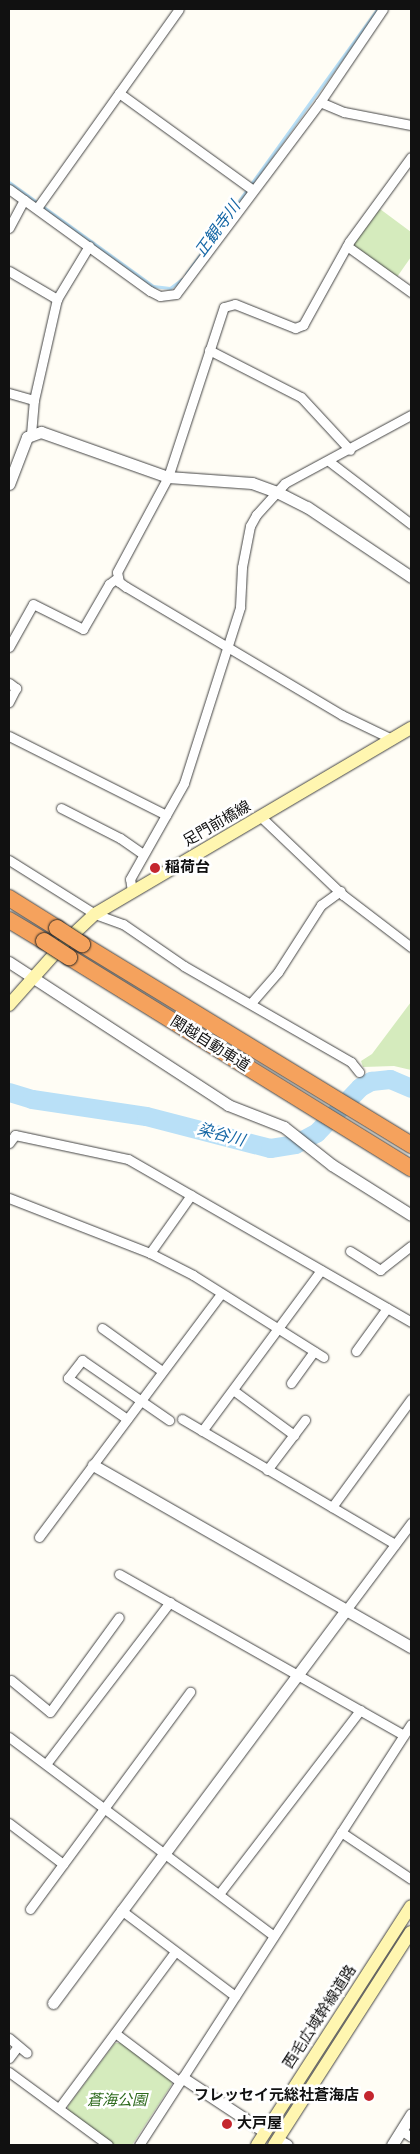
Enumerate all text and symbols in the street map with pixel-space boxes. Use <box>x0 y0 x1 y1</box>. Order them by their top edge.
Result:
water label: 正観寺川 <box>191 197 245 261</box>
street label: 足門前橋線 <box>180 797 254 851</box>
place label: 稲荷台 <box>165 859 210 877</box>
marker: 稲荷台 <box>149 862 161 874</box>
street label: 関越自動車道 <box>167 1013 253 1075</box>
water label: 染谷川 <box>195 1120 247 1150</box>
street label: 西毛広域幹線道路 <box>280 1962 360 2072</box>
place label: フレッセイ元総社蒼海店 <box>194 2087 359 2105</box>
marker: フレッセイ元総社蒼海店 <box>363 2090 375 2102</box>
park label: 蒼海公園 <box>87 2092 147 2110</box>
place label: 大戸屋 <box>237 2115 282 2133</box>
marker: 大戸屋 <box>221 2118 233 2130</box>

